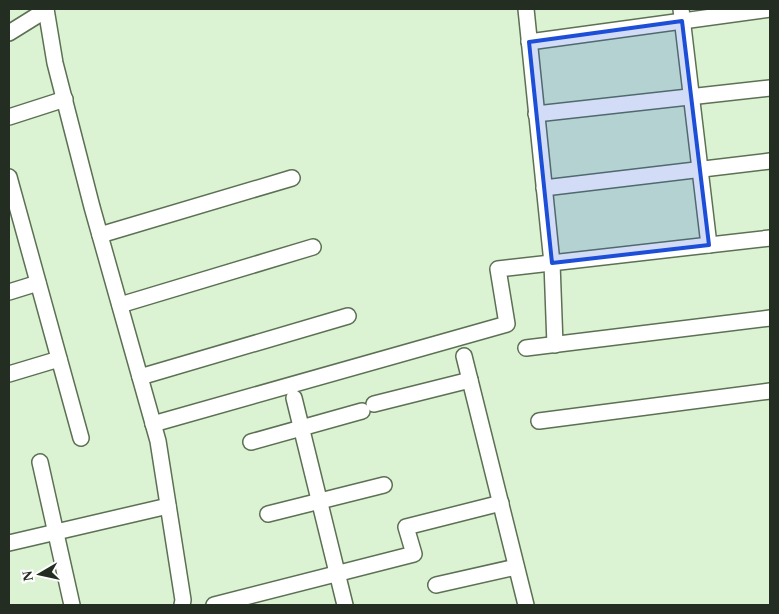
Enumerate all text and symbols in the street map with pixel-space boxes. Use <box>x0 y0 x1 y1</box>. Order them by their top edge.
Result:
north arrow <box>15 549 65 599</box>
text: N <box>19 570 36 582</box>

